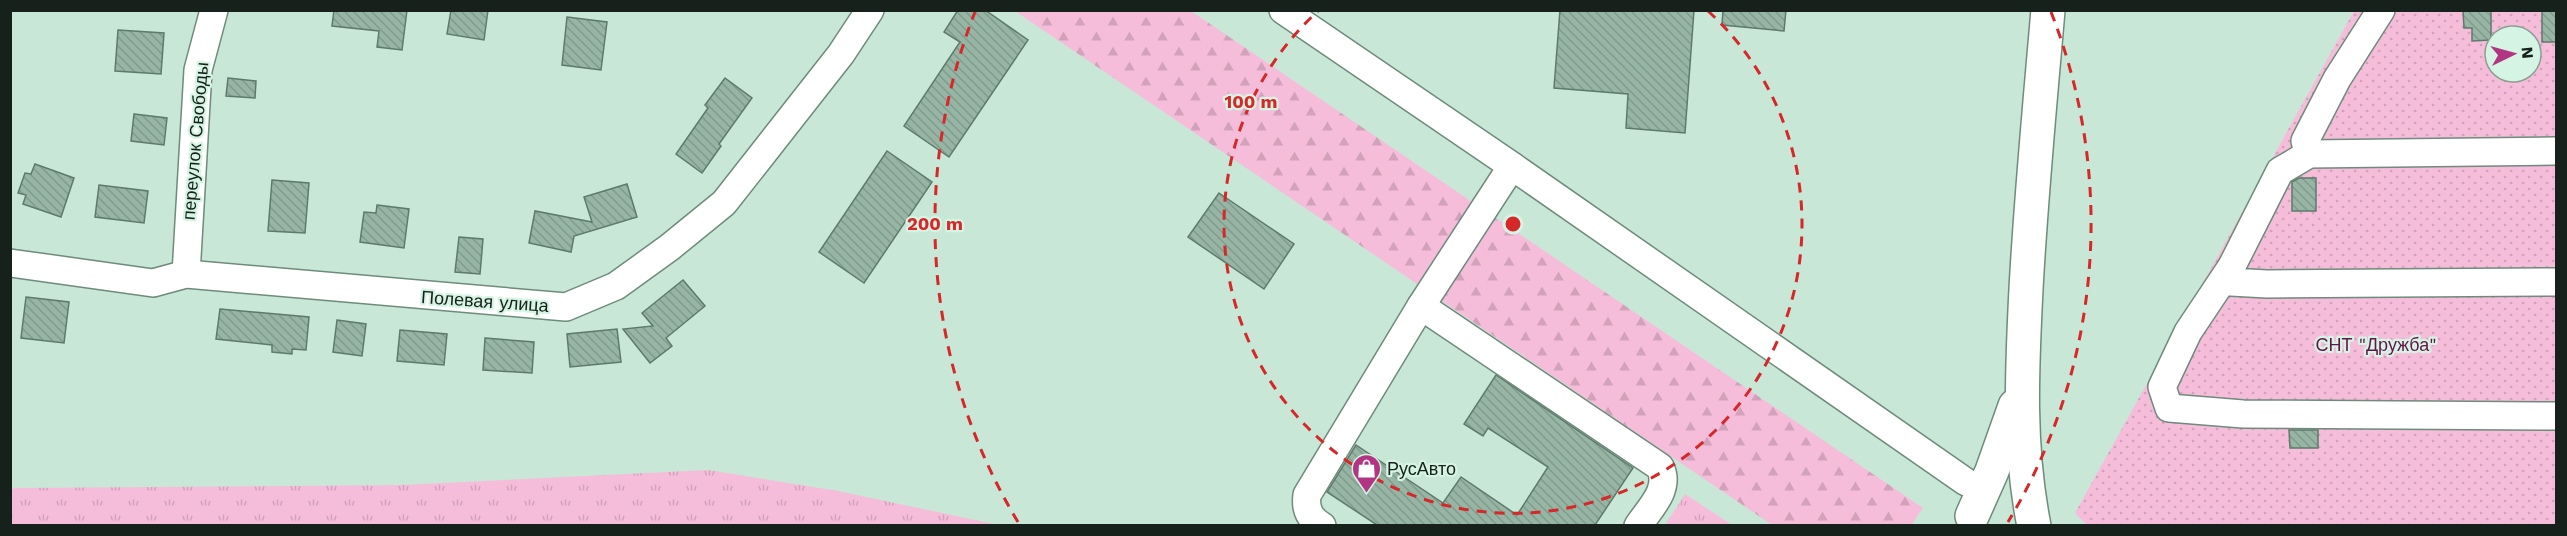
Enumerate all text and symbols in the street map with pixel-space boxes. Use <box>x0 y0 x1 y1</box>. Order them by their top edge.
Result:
north arrow <box>2483 24 2543 84</box>
text: N <box>2517 46 2537 59</box>
street label: переулок Свободы <box>178 61 212 221</box>
text: 100 m <box>1224 91 1278 112</box>
text: 200 m <box>907 213 963 234</box>
centre of rings <box>1503 214 1523 234</box>
street label: Полевая улица <box>421 286 550 316</box>
park label: СНТ "Дружба" <box>2316 334 2437 355</box>
shop icon: РусАвто <box>1350 452 1382 494</box>
place label: РусАвто <box>1387 458 1456 479</box>

